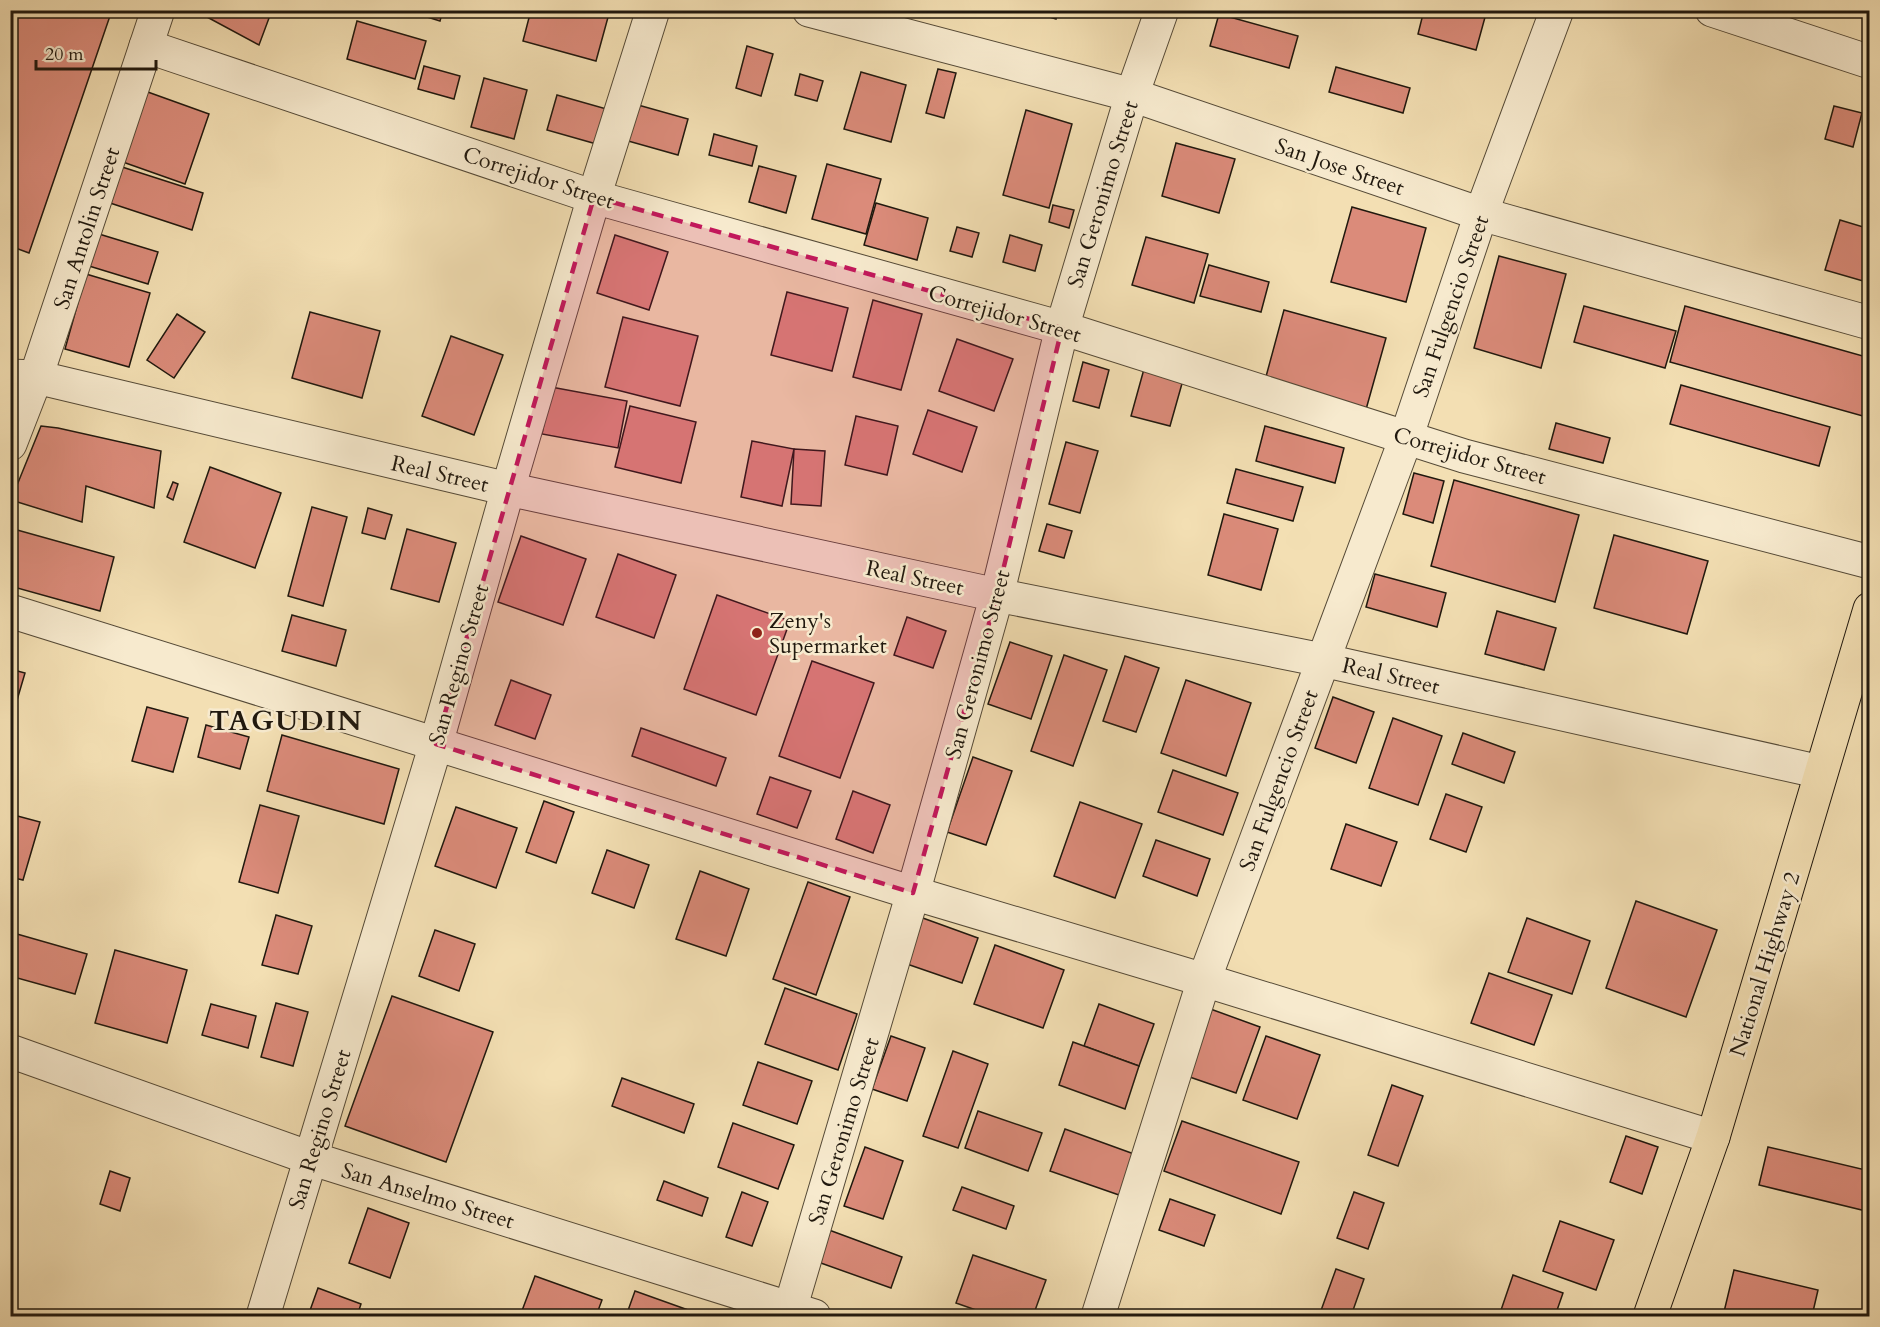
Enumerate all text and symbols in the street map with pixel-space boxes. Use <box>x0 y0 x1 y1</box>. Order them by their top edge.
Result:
scale bar <box>36 33 156 71</box>
text: 20 m <box>45 42 84 67</box>
street label: San Geronimo Street <box>1060 97 1146 292</box>
street label: San Jose Street <box>1271 131 1408 203</box>
street label: Correjidor Street <box>459 139 618 217</box>
street label: San Antolin Street <box>47 143 127 313</box>
street label: San Fulgencio Street <box>1406 211 1496 401</box>
street label: Correjidor Street <box>925 278 1085 350</box>
street label: Correjidor Street <box>1390 420 1550 492</box>
street label: Real Street <box>388 448 492 500</box>
street label: Real Street <box>863 553 966 603</box>
street label: San Geronimo Street <box>938 567 1018 762</box>
street label: San Regino Street <box>422 580 496 748</box>
place label: Zeny's Supermarket <box>769 606 887 661</box>
marker: Zeny's Supermarket <box>750 626 764 640</box>
street label: Real Street <box>1339 650 1443 702</box>
street label: San Fulgencio Street <box>1232 685 1326 875</box>
district label: TAGUDIN <box>209 702 363 740</box>
street label: National Highway 2 <box>1723 868 1807 1060</box>
street label: San Geronimo Street <box>801 1034 887 1229</box>
street label: San Regino Street <box>281 1046 359 1213</box>
street label: San Anselmo Street <box>338 1155 518 1237</box>

